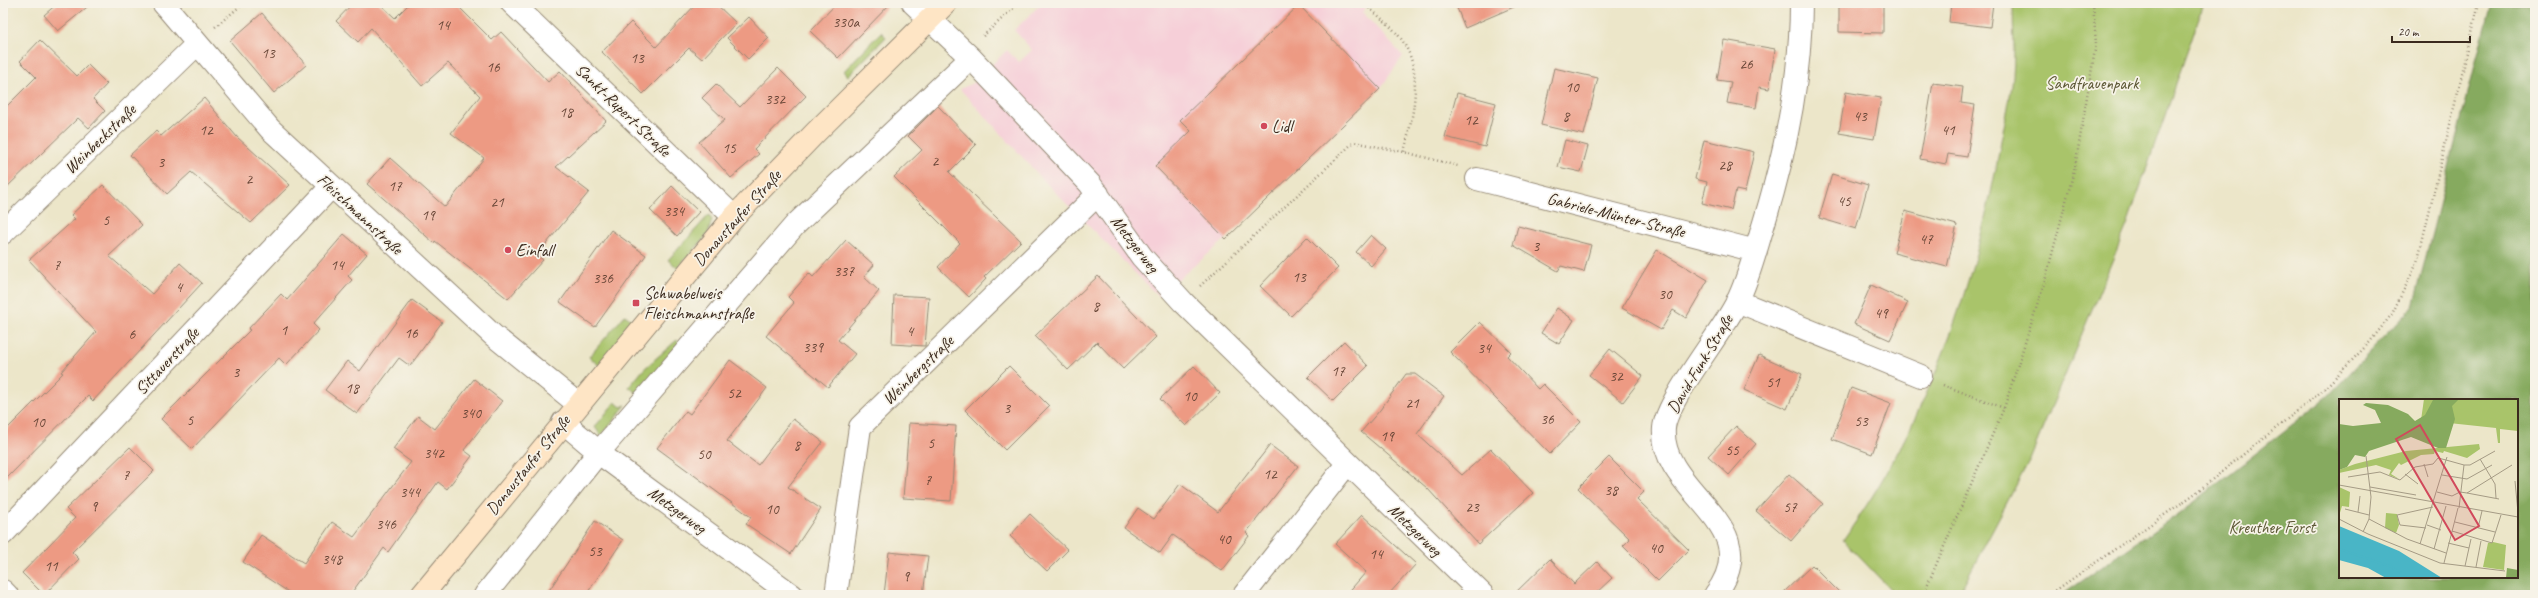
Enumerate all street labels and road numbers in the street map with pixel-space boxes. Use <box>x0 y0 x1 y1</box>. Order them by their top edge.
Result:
street label: Sankt-Rupert-Straße <box>571 59 676 162</box>
street label: Weinbeckstraße <box>60 99 141 178</box>
street label: Donaustaufer Straße <box>688 164 787 270</box>
street label: Fleischmannstraße <box>313 169 408 260</box>
street label: Gabriele-Münter-Straße <box>1545 188 1688 243</box>
street label: Metzgerweg <box>1106 211 1164 278</box>
street label: David-Funk-Straße <box>1662 310 1738 417</box>
street label: Sittauerstraße <box>131 322 204 399</box>
street label: Weinbergstraße <box>878 330 959 409</box>
street label: Donaustaufer Straße <box>481 410 576 519</box>
street label: Metzgerweg <box>644 482 711 539</box>
street label: Metzgerweg <box>1384 499 1447 561</box>

